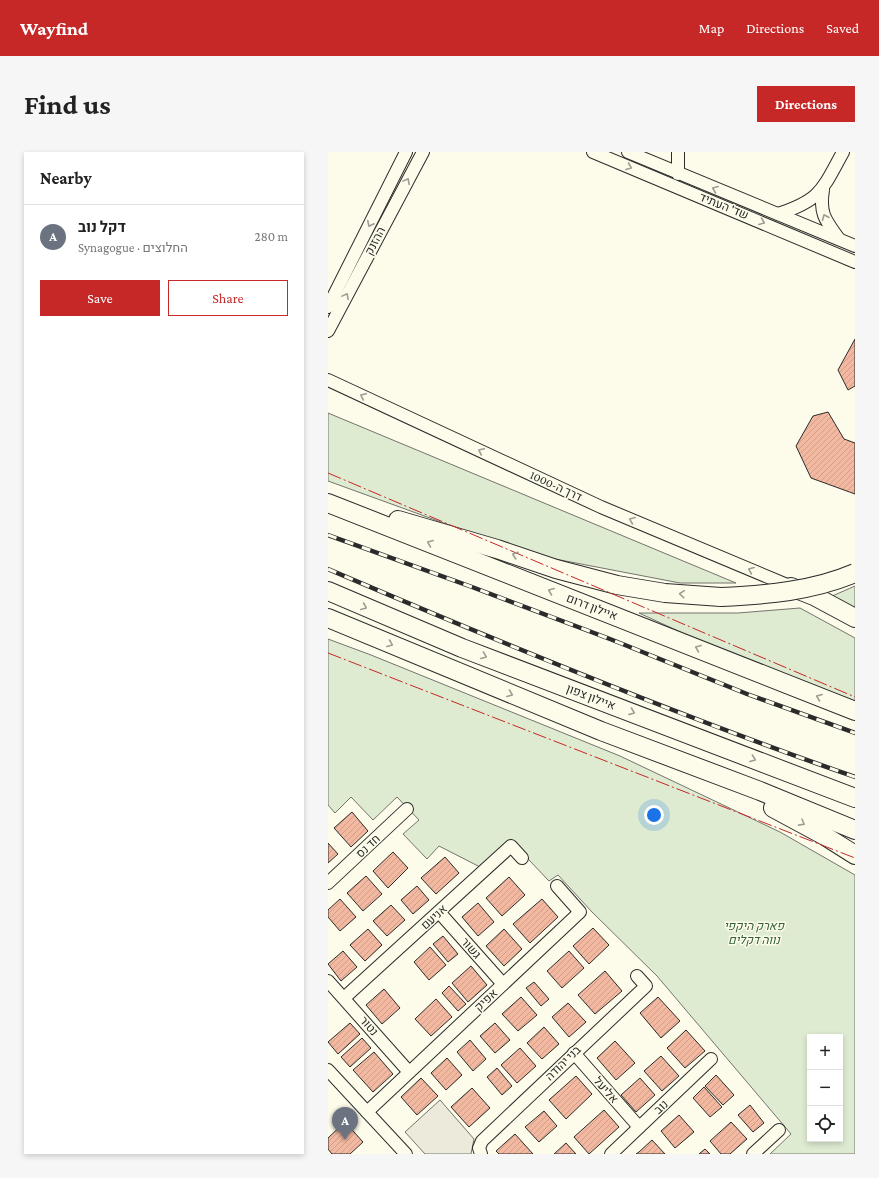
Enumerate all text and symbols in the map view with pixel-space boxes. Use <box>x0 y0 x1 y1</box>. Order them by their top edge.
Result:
text: Wayfind <box>20 18 88 39</box>
text: Map <box>699 20 724 36</box>
text: Directions <box>746 20 804 36</box>
text: Saved <box>826 20 859 36</box>
button: Directions <box>757 86 855 122</box>
text: Find us <box>24 89 111 120</box>
one-way arrow <box>624 162 632 170</box>
text: Nearby <box>40 169 92 188</box>
one-way arrow <box>402 178 410 185</box>
one-way arrow <box>712 186 720 194</box>
street label: שד' העתיד <box>697 190 751 222</box>
one-way arrow <box>821 213 829 220</box>
one-way arrow <box>757 217 765 225</box>
text: דקל נוב <box>78 219 126 235</box>
one-way arrow <box>367 220 375 227</box>
street label: ההזנק <box>362 224 388 258</box>
text: A <box>49 229 57 244</box>
text: 280 m <box>255 229 288 244</box>
text: Synagogue · החלוצים <box>78 240 188 255</box>
button: Save <box>40 280 160 316</box>
button: Share <box>168 280 288 316</box>
one-way arrow <box>342 293 349 300</box>
one-way arrow <box>359 393 367 401</box>
one-way arrow <box>477 448 485 456</box>
street label: דרך ה-1000 <box>528 468 584 504</box>
one-way arrow <box>628 516 635 524</box>
one-way arrow <box>426 540 433 548</box>
one-way arrow <box>512 551 519 560</box>
one-way arrow <box>748 567 756 575</box>
one-way arrow <box>547 588 554 596</box>
one-way arrow <box>679 590 685 599</box>
street label: איילון דרום <box>564 591 620 623</box>
one-way arrow <box>360 602 367 610</box>
one-way arrow <box>385 639 393 647</box>
one-way arrow <box>695 645 702 653</box>
one-way arrow <box>481 652 488 660</box>
street label: איילון צפון <box>564 681 618 713</box>
one-way arrow <box>507 689 514 697</box>
one-way arrow <box>815 693 822 701</box>
one-way arrow <box>628 708 635 716</box>
one-way arrow <box>750 754 757 762</box>
your location <box>644 805 664 825</box>
one-way arrow <box>797 819 805 826</box>
street label: חד נס <box>353 831 383 861</box>
street label: אניעם <box>418 901 450 932</box>
park label: פארק היקפי נווה דקלים <box>724 919 786 947</box>
street label: גשור <box>458 935 484 962</box>
street label: אפיק <box>472 986 501 1014</box>
street label: נטור <box>357 1013 381 1039</box>
map controls <box>807 1034 843 1142</box>
button: + <box>807 1034 843 1070</box>
street label: בני יהודה <box>542 1042 584 1083</box>
button: − <box>807 1070 843 1106</box>
street label: אליעל <box>591 1074 622 1106</box>
street label: נוב <box>651 1097 671 1117</box>
button: locate <box>807 1106 843 1142</box>
pin: A <box>332 1107 358 1140</box>

